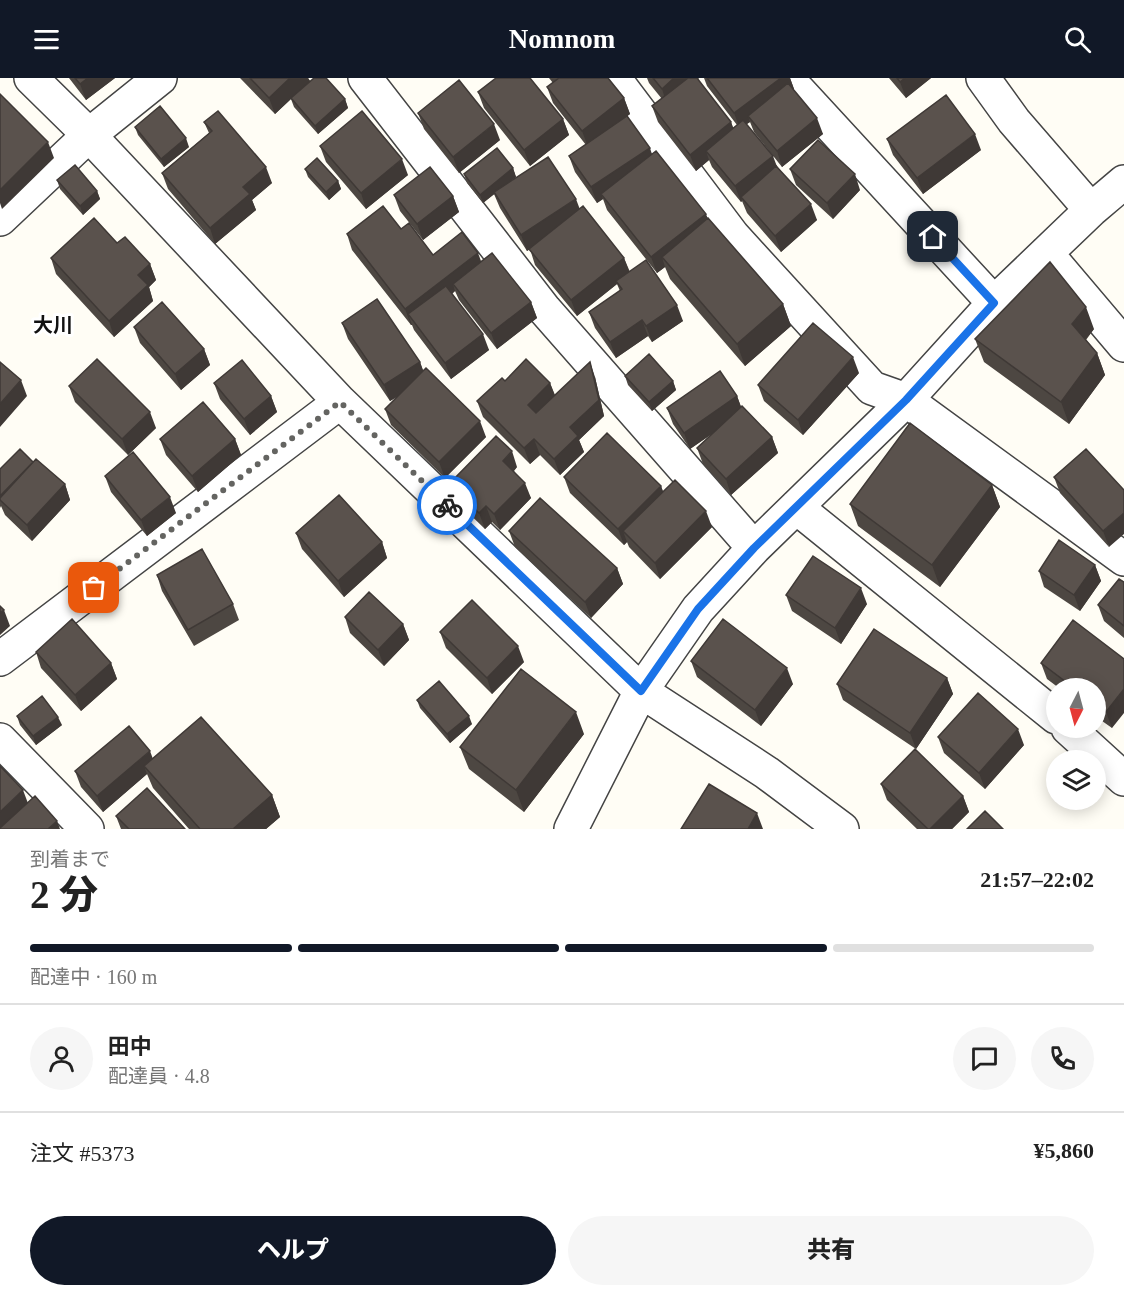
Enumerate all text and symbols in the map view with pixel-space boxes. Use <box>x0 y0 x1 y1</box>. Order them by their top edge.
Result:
icon: menu <box>30 23 63 56</box>
icon: search <box>1061 23 1094 56</box>
text: Nomnom <box>509 24 615 54</box>
pin <box>907 211 958 262</box>
icon: home <box>916 220 949 253</box>
district label: 大川 <box>33 314 73 336</box>
courier <box>417 475 477 535</box>
icon: bike <box>431 489 464 522</box>
pin <box>68 562 119 613</box>
icon: bag <box>77 571 110 604</box>
north arrow <box>1046 678 1106 738</box>
map controls <box>1046 678 1106 810</box>
button: layers <box>1046 750 1106 810</box>
text: 到着まで <box>30 848 110 870</box>
text: 21:57–22:02 <box>980 867 1094 892</box>
text: 2 分 <box>30 873 98 916</box>
text: 配達中 · 160 m <box>30 966 157 988</box>
button: person <box>30 1027 93 1090</box>
button: chat <box>953 1027 1016 1090</box>
button: phone <box>1031 1027 1094 1090</box>
text: 田中 <box>108 1034 152 1059</box>
text: 配達員 · 4.8 <box>108 1065 210 1087</box>
text: ¥5,860 <box>1034 1138 1094 1163</box>
text: 注文 #5373 <box>30 1141 135 1166</box>
button: ヘルプ <box>30 1216 556 1285</box>
button: 共有 <box>568 1216 1094 1285</box>

